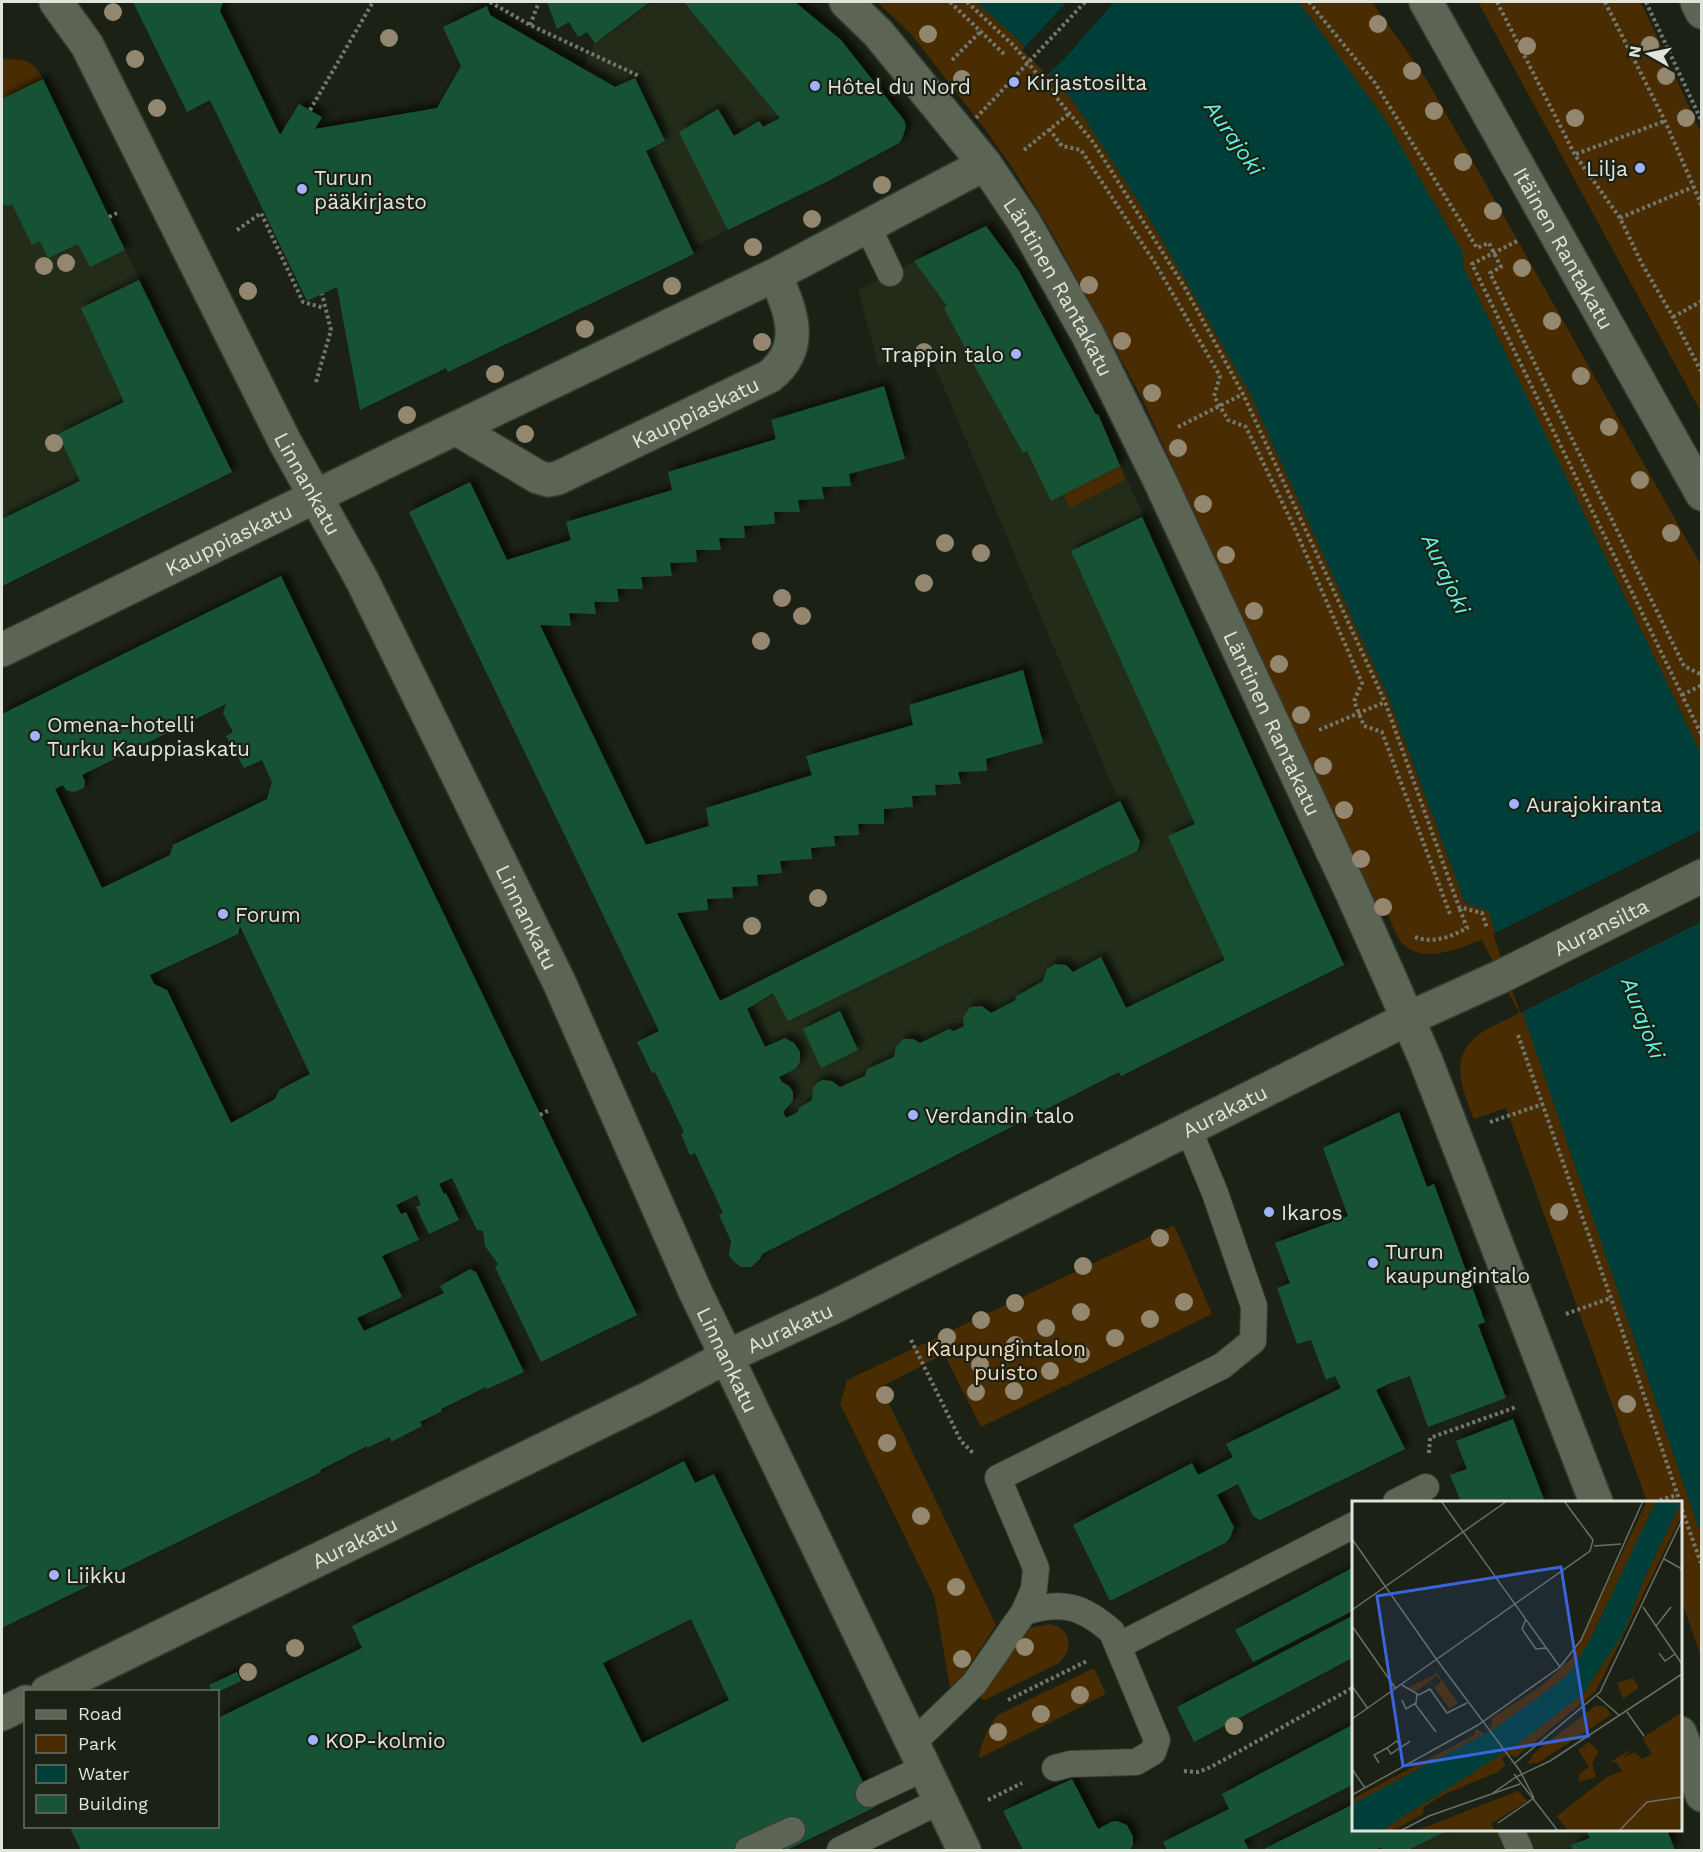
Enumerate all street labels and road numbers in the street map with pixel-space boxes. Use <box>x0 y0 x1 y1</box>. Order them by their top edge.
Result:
street label: Itäinen Rantakatu <box>1508 162 1619 334</box>
street label: Läntinen Rantakatu <box>998 192 1119 380</box>
street label: Kauppiaskatu <box>627 371 763 453</box>
street label: Linnankatu <box>270 428 347 539</box>
street label: Kauppiaskatu <box>161 498 296 581</box>
street label: Läntinen Rantakatu <box>1219 626 1327 819</box>
street label: Linnankatu <box>491 860 563 974</box>
street label: Auransilta <box>1549 892 1653 961</box>
street label: Aurakatu <box>1178 1079 1271 1143</box>
street label: Aurakatu <box>743 1297 836 1358</box>
street label: Linnankatu <box>692 1303 764 1416</box>
street label: Aurakatu <box>308 1511 401 1573</box>

